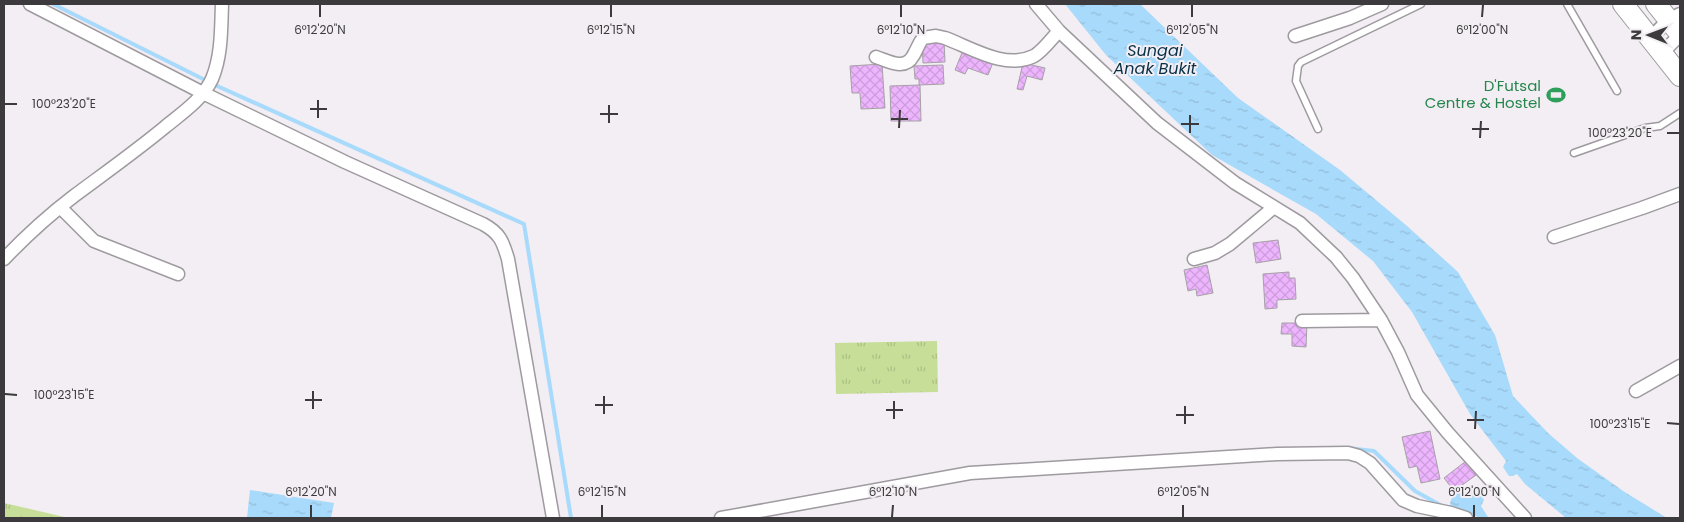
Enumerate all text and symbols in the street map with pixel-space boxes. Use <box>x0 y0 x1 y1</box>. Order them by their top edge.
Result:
north arrow <box>1624 10 1674 60</box>
text: 6°12'20"N <box>294 21 346 38</box>
text: 6°12'15"N <box>587 21 635 38</box>
text: 6°12'10"N <box>877 21 925 38</box>
text: 6°12'05"N <box>1166 21 1218 38</box>
text: 6°12'00"N <box>1456 21 1508 38</box>
text: N <box>1626 29 1646 40</box>
water label: Sungai Anak Bukit <box>1113 39 1198 80</box>
place label: D'Futsal Centre & Hostel <box>1425 75 1541 113</box>
sports icon: D'Futsal Centre & Hostel <box>1545 84 1567 106</box>
text: 100°23'20"E <box>32 95 96 112</box>
text: 100°23'20"E <box>1588 124 1652 141</box>
text: 100°23'15"E <box>34 386 94 403</box>
text: 100°23'15"E <box>1590 415 1650 432</box>
text: 6°12'20"N <box>285 483 337 500</box>
text: 6°12'15"N <box>578 483 626 500</box>
text: 6°12'10"N <box>869 483 917 500</box>
text: 6°12'05"N <box>1157 483 1209 500</box>
text: 6°12'00"N <box>1448 483 1500 500</box>

